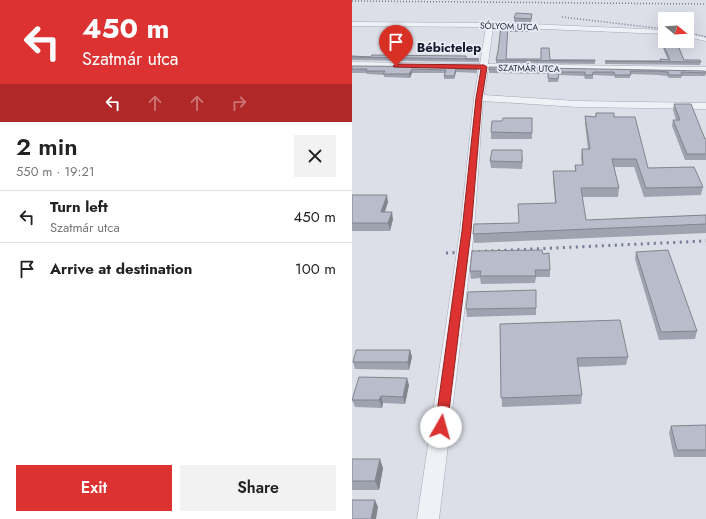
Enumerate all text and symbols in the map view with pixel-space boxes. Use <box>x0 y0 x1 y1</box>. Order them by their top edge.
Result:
text: 450 m <box>82 8 170 49</box>
north arrow <box>658 12 694 48</box>
map controls <box>658 12 694 48</box>
icon: left <box>16 16 68 68</box>
street label: SÓLYOM UTCA <box>480 18 539 34</box>
pin <box>379 25 413 66</box>
icon: arrive <box>385 31 407 53</box>
district label: Bébictelep <box>417 38 481 57</box>
text: Szatmár utca <box>82 46 179 72</box>
street label: SZATMÁR UTCA <box>498 61 560 75</box>
icon: left <box>102 92 124 114</box>
icon: ahead <box>144 92 166 114</box>
icon: ahead <box>186 92 208 114</box>
icon: right <box>228 92 250 114</box>
text: 2 min <box>16 129 78 164</box>
button: close <box>294 135 336 177</box>
text: 550 m · 19:21 <box>16 162 95 181</box>
text: Turn left <box>50 196 108 218</box>
icon: left <box>16 206 38 228</box>
text: 450 m <box>294 206 336 228</box>
text: Szatmár utca <box>50 218 120 237</box>
icon: arrive <box>16 258 38 280</box>
text: Arrive at destination <box>50 258 192 280</box>
text: 100 m <box>295 258 336 280</box>
position arrow <box>420 406 462 448</box>
button: Exit <box>16 465 172 511</box>
button: Share <box>180 465 336 511</box>

